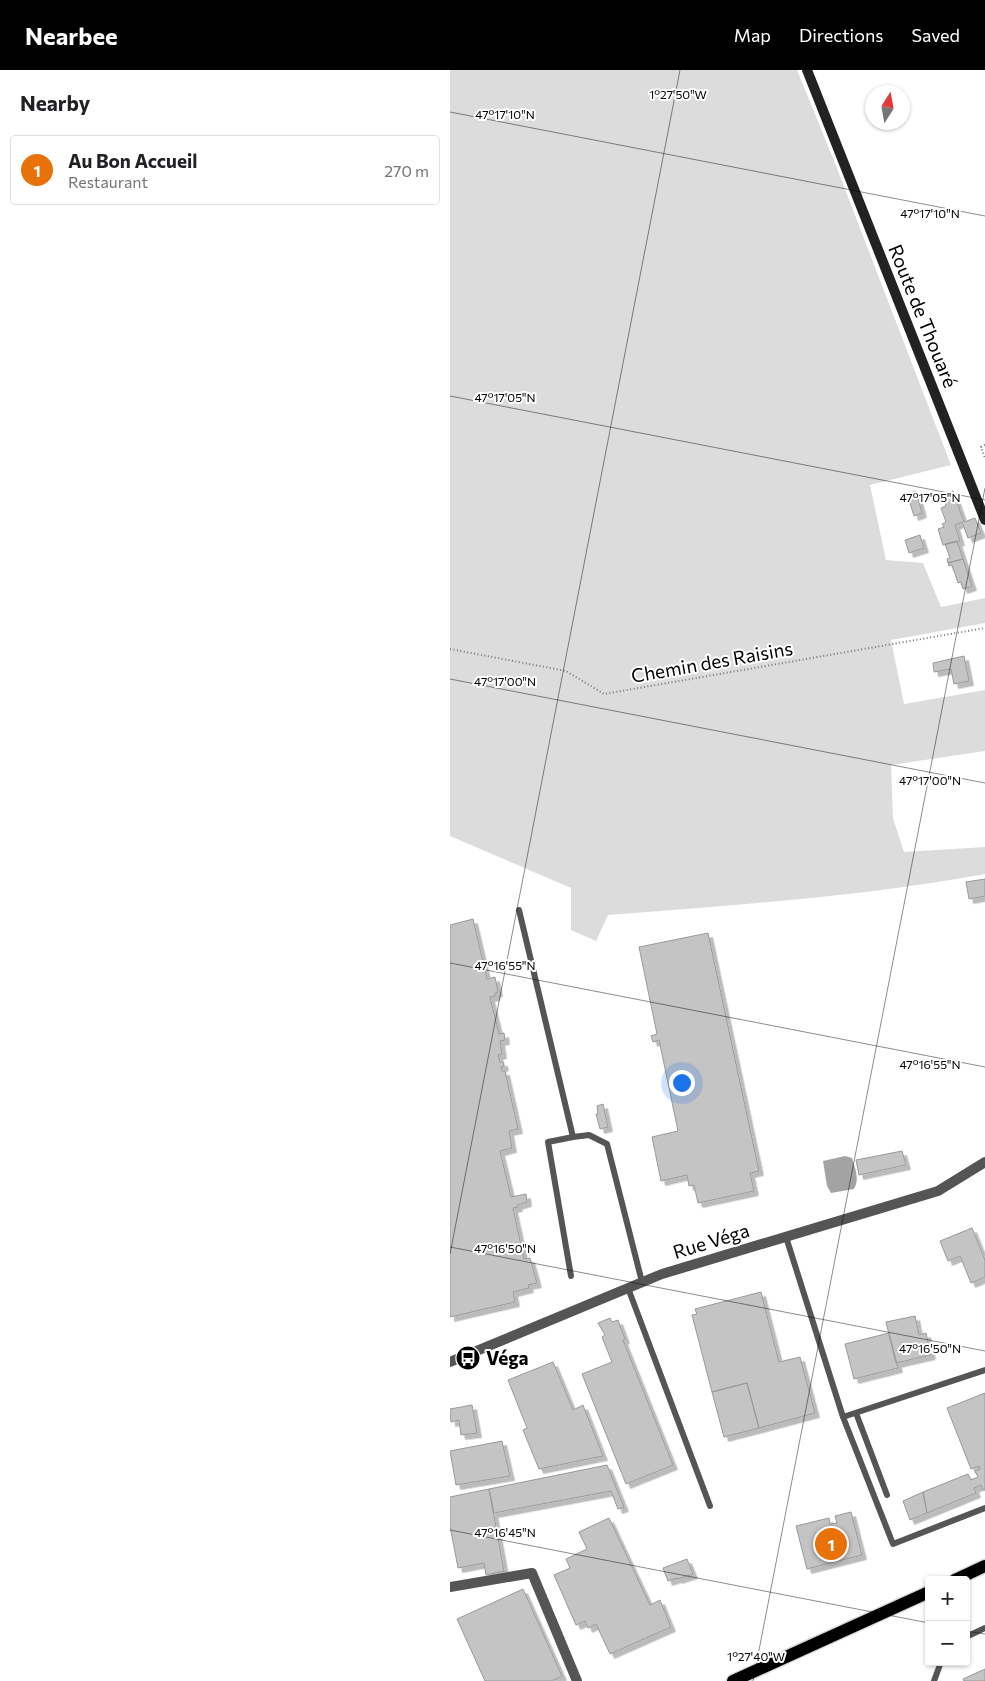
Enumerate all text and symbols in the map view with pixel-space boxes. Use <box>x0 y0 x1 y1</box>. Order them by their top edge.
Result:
text: Nearbee <box>25 21 118 50</box>
text: Map <box>734 24 771 46</box>
text: Directions <box>799 24 883 46</box>
text: Saved <box>911 24 960 46</box>
north arrow <box>865 85 910 130</box>
text: 1°27'50"W <box>649 87 707 101</box>
text: Nearby <box>20 90 90 115</box>
text: 47°17'10"N <box>475 107 535 121</box>
text: Au Bon Accueil <box>68 149 197 172</box>
text: 1 <box>33 161 41 180</box>
text: 270 m <box>384 161 429 180</box>
text: Restaurant <box>68 172 148 191</box>
text: 47°17'10"N <box>900 206 960 220</box>
street label: Route de Thouaré <box>884 241 963 391</box>
text: 47°17'05"N <box>474 390 536 404</box>
text: 47°17'05"N <box>899 490 961 504</box>
street label: Chemin des Raisins <box>629 636 795 687</box>
text: 47°17'00"N <box>474 674 536 688</box>
text: 47°17'00"N <box>899 773 961 787</box>
text: 47°16'55"N <box>474 958 536 972</box>
text: 47°16'55"N <box>899 1057 961 1071</box>
your location <box>669 1070 695 1096</box>
street label: Rue Véga <box>670 1218 752 1263</box>
text: 47°16'50"N <box>474 1241 536 1255</box>
text: 47°16'50"N <box>899 1341 961 1355</box>
bus stop icon: Véga <box>455 1345 481 1371</box>
place label: Véga <box>486 1346 529 1369</box>
text: 47°16'45"N <box>474 1525 536 1539</box>
pin: 1 <box>815 1525 847 1563</box>
map controls <box>925 1576 970 1666</box>
button: + <box>925 1576 970 1621</box>
button: − <box>925 1621 970 1666</box>
text: 1°27'40"W <box>727 1649 785 1663</box>

